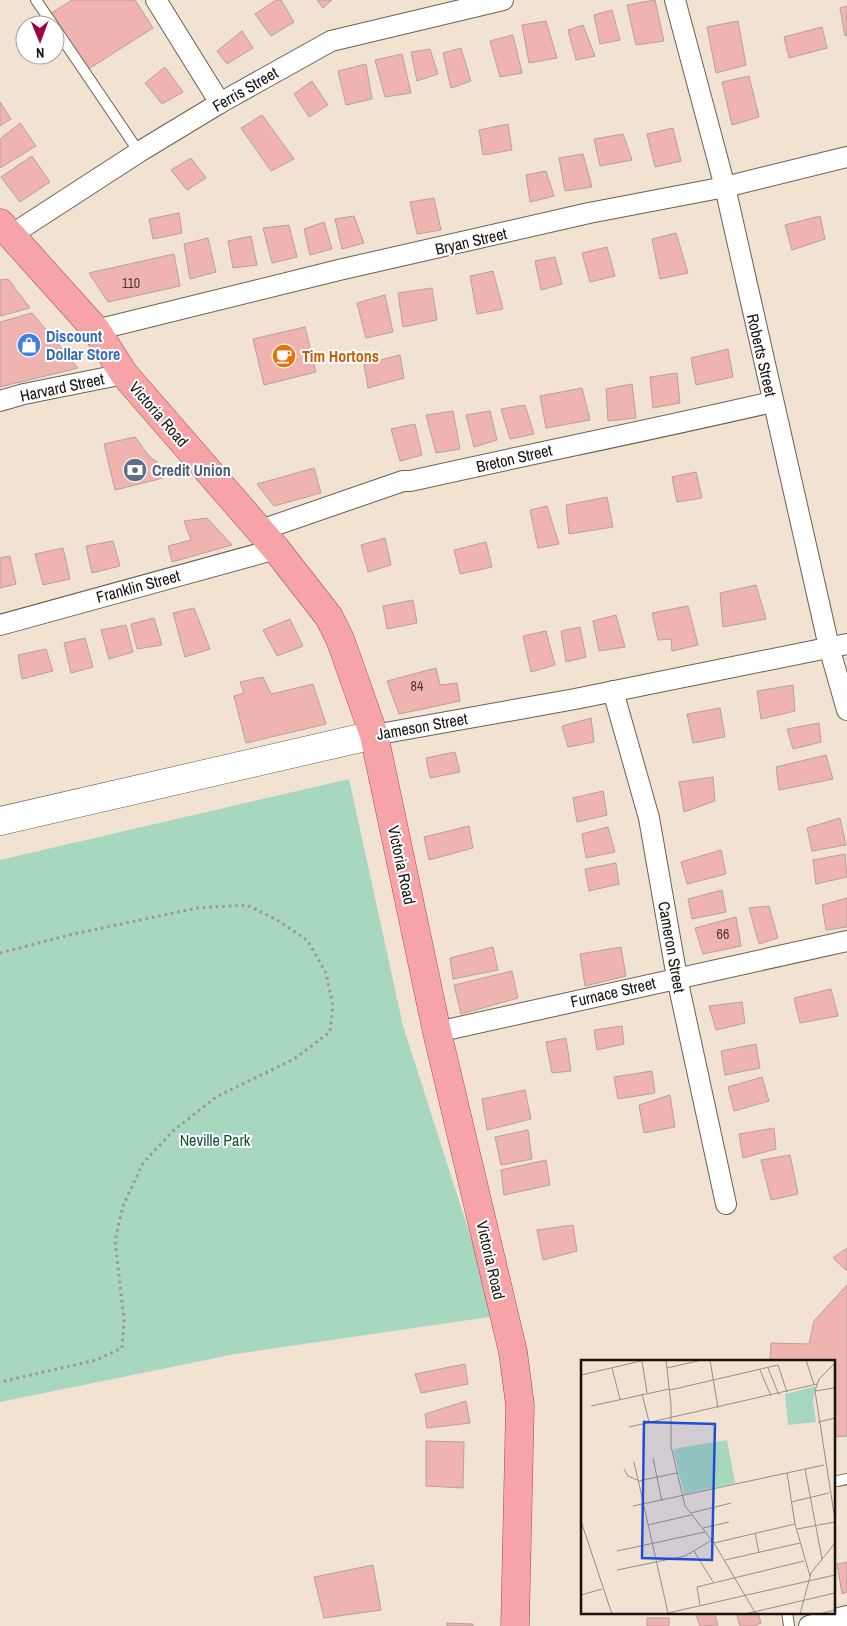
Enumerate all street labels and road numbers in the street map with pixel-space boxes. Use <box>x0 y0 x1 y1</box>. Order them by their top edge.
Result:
street label: Ferris Street <box>208 61 282 117</box>
street label: Bryan Street <box>433 222 509 260</box>
street label: Roberts Street <box>742 311 782 399</box>
street label: Harvard Street <box>18 367 106 407</box>
street label: Victoria Road <box>124 377 194 451</box>
street label: Breton Street <box>474 439 554 477</box>
street label: Franklin Street <box>94 564 183 608</box>
street label: Jameson Street <box>375 707 470 745</box>
street label: Victoria Road <box>383 824 421 906</box>
street label: Cameron Street <box>653 899 691 995</box>
street label: Furnace Street <box>568 971 658 1012</box>
street label: Victoria Road <box>471 1219 511 1301</box>

